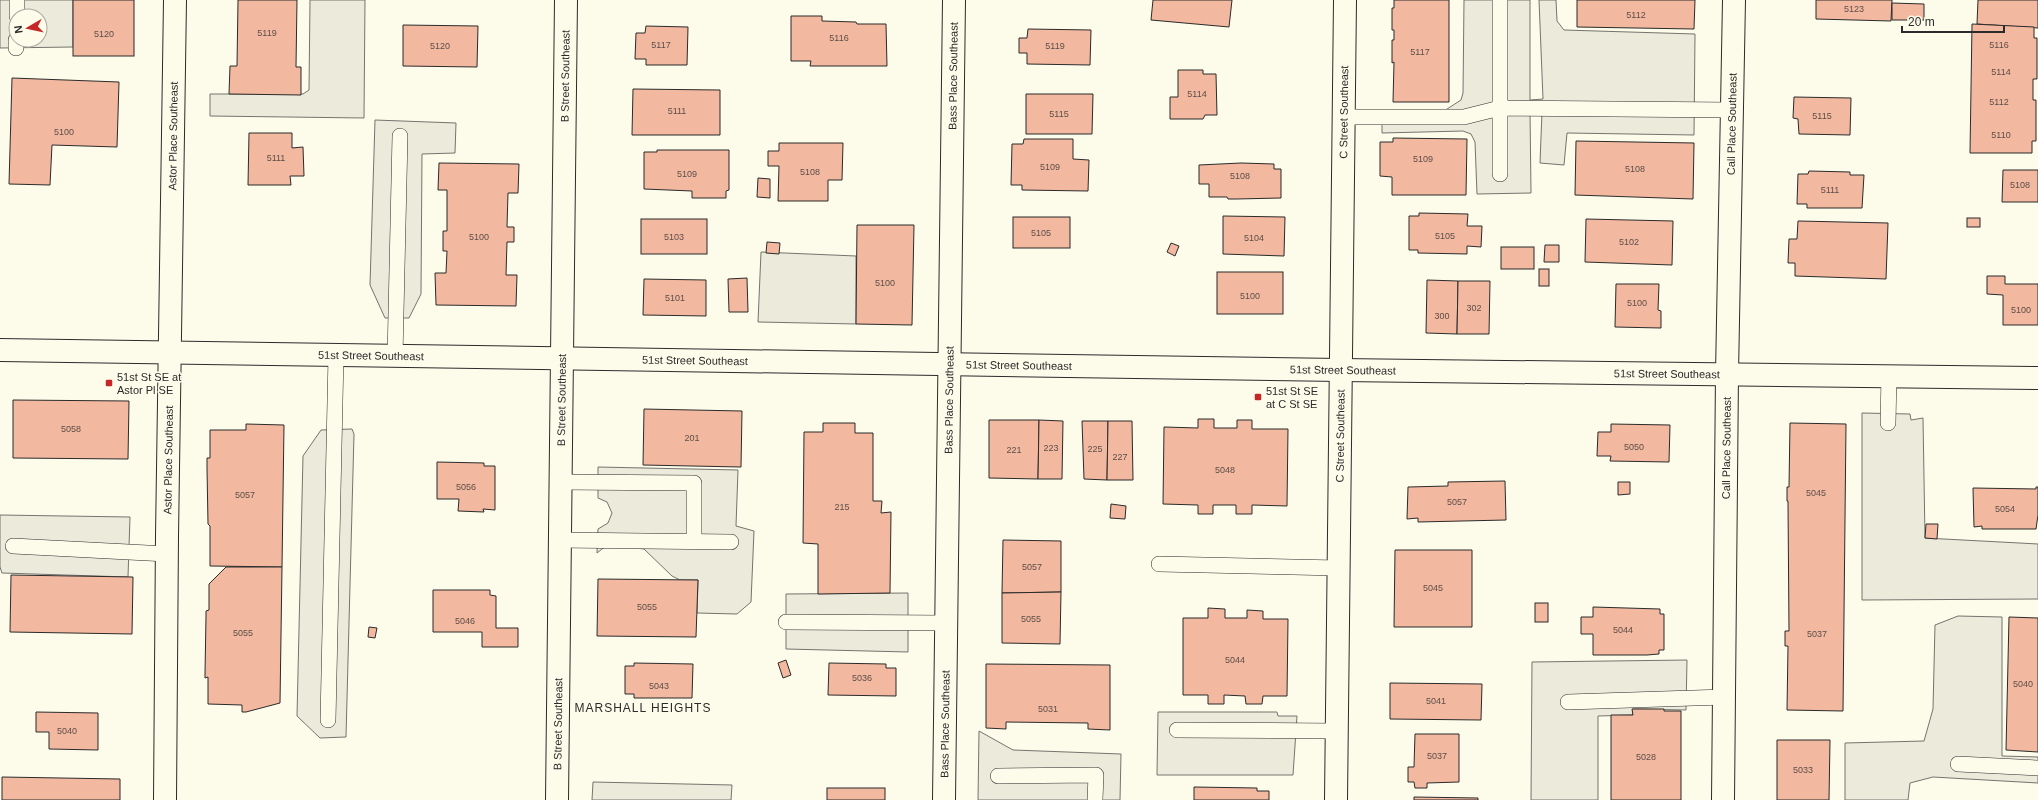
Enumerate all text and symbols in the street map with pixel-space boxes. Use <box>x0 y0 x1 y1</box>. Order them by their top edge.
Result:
house number: 5123 <box>1844 4 1864 14</box>
north arrow <box>8 8 48 48</box>
scale bar <box>1902 8 2004 34</box>
house number: 5112 <box>1626 10 1646 20</box>
text: 20 m <box>1908 15 1935 29</box>
street label: Bass Place Southeast <box>946 22 960 130</box>
text: N <box>12 25 25 34</box>
house number: 5119 <box>257 28 277 38</box>
house number: 5120 <box>94 29 114 39</box>
street label: B Street Southeast <box>559 30 572 122</box>
house number: 5116 <box>829 33 849 43</box>
house number: 5117 <box>651 40 671 50</box>
house number: 5116 <box>1989 40 2009 50</box>
house number: 5120 <box>430 41 450 51</box>
house number: 5119 <box>1045 41 1065 51</box>
house number: 5117 <box>1410 47 1430 57</box>
street label: C Street Southeast <box>1337 65 1350 159</box>
house number: 5114 <box>1991 67 2011 77</box>
street label: Call Place Southeast <box>1725 73 1739 175</box>
street label: Astor Place Southeast <box>166 81 180 191</box>
house number: 5114 <box>1187 89 1207 99</box>
house number: 5112 <box>1989 97 2009 107</box>
house number: 5111 <box>668 106 686 116</box>
house number: 5115 <box>1049 109 1069 119</box>
house number: 5115 <box>1812 111 1832 121</box>
house number: 5100 <box>54 127 74 137</box>
house number: 5110 <box>1991 130 2011 140</box>
house number: 5111 <box>267 153 285 163</box>
house number: 5109 <box>1413 154 1433 164</box>
house number: 5109 <box>1040 162 1060 172</box>
house number: 5108 <box>1625 164 1645 174</box>
house number: 5108 <box>800 167 820 177</box>
house number: 5109 <box>677 169 697 179</box>
house number: 5108 <box>1230 171 1250 181</box>
house number: 5108 <box>2010 180 2030 190</box>
house number: 5111 <box>1821 185 1839 195</box>
house number: 5105 <box>1031 228 1051 238</box>
house number: 5105 <box>1435 231 1455 241</box>
house number: 5100 <box>469 232 489 242</box>
house number: 5103 <box>664 232 684 242</box>
house number: 5104 <box>1244 233 1264 243</box>
house number: 5102 <box>1619 237 1639 247</box>
house number: 5100 <box>875 278 895 288</box>
house number: 5100 <box>1240 291 1260 301</box>
house number: 5101 <box>665 293 685 303</box>
house number: 5100 <box>1627 298 1647 308</box>
house number: 302 <box>1466 303 1482 313</box>
house number: 5100 <box>2011 305 2031 315</box>
house number: 300 <box>1434 311 1450 321</box>
street label: Bass Place Southeast <box>942 346 956 454</box>
street label: 51st Street Southeast <box>318 349 424 362</box>
street label: B Street Southeast <box>555 354 568 446</box>
street label: 51st Street Southeast <box>642 354 748 367</box>
street label: 51st Street Southeast <box>966 358 1072 372</box>
street label: 51st Street Southeast <box>1290 363 1396 377</box>
street label: 51st Street Southeast <box>1614 367 1720 380</box>
place label: 51st St SE at Astor Pl SE <box>117 371 181 396</box>
marker: 51st St SE at Astor Pl SE <box>104 378 114 388</box>
place label: 51st St SE at C St SE <box>1266 385 1318 410</box>
street label: C Street Southeast <box>1334 389 1347 483</box>
marker: 51st St SE at C St SE <box>1253 392 1263 402</box>
street label: Call Place Southeast <box>1720 397 1733 499</box>
street label: Astor Place Southeast <box>161 405 175 515</box>
house number: 5058 <box>61 424 81 434</box>
house number: 201 <box>684 433 700 443</box>
house number: 5050 <box>1624 442 1644 452</box>
house number: 223 <box>1043 443 1059 453</box>
house number: 225 <box>1087 444 1103 454</box>
house number: 221 <box>1006 445 1022 455</box>
house number: 227 <box>1112 452 1128 462</box>
house number: 5048 <box>1215 465 1235 475</box>
house number: 5056 <box>456 482 476 492</box>
house number: 5045 <box>1806 488 1826 498</box>
house number: 5057 <box>235 490 255 500</box>
house number: 5057 <box>1447 497 1467 507</box>
house number: 215 <box>834 502 850 512</box>
house number: 5054 <box>1995 504 2015 514</box>
house number: 5057 <box>1022 562 1042 572</box>
house number: 5045 <box>1423 583 1443 593</box>
house number: 5055 <box>637 602 657 612</box>
house number: 5055 <box>1021 614 1041 624</box>
house number: 5046 <box>455 616 475 626</box>
house number: 5044 <box>1613 625 1633 635</box>
house number: 5055 <box>233 628 253 638</box>
house number: 5037 <box>1807 629 1827 639</box>
house number: 5044 <box>1225 655 1245 665</box>
street label: Bass Place Southeast <box>938 670 952 778</box>
house number: 5036 <box>852 673 872 683</box>
street label: B Street Southeast <box>551 678 564 770</box>
house number: 5040 <box>2013 679 2033 689</box>
house number: 5043 <box>649 681 669 691</box>
house number: 5041 <box>1426 696 1446 706</box>
district label: MARSHALL HEIGHTS <box>575 701 711 715</box>
house number: 5031 <box>1038 704 1058 714</box>
house number: 5040 <box>57 726 77 736</box>
house number: 5037 <box>1427 751 1447 761</box>
house number: 5028 <box>1636 752 1656 762</box>
house number: 5033 <box>1793 765 1813 775</box>

